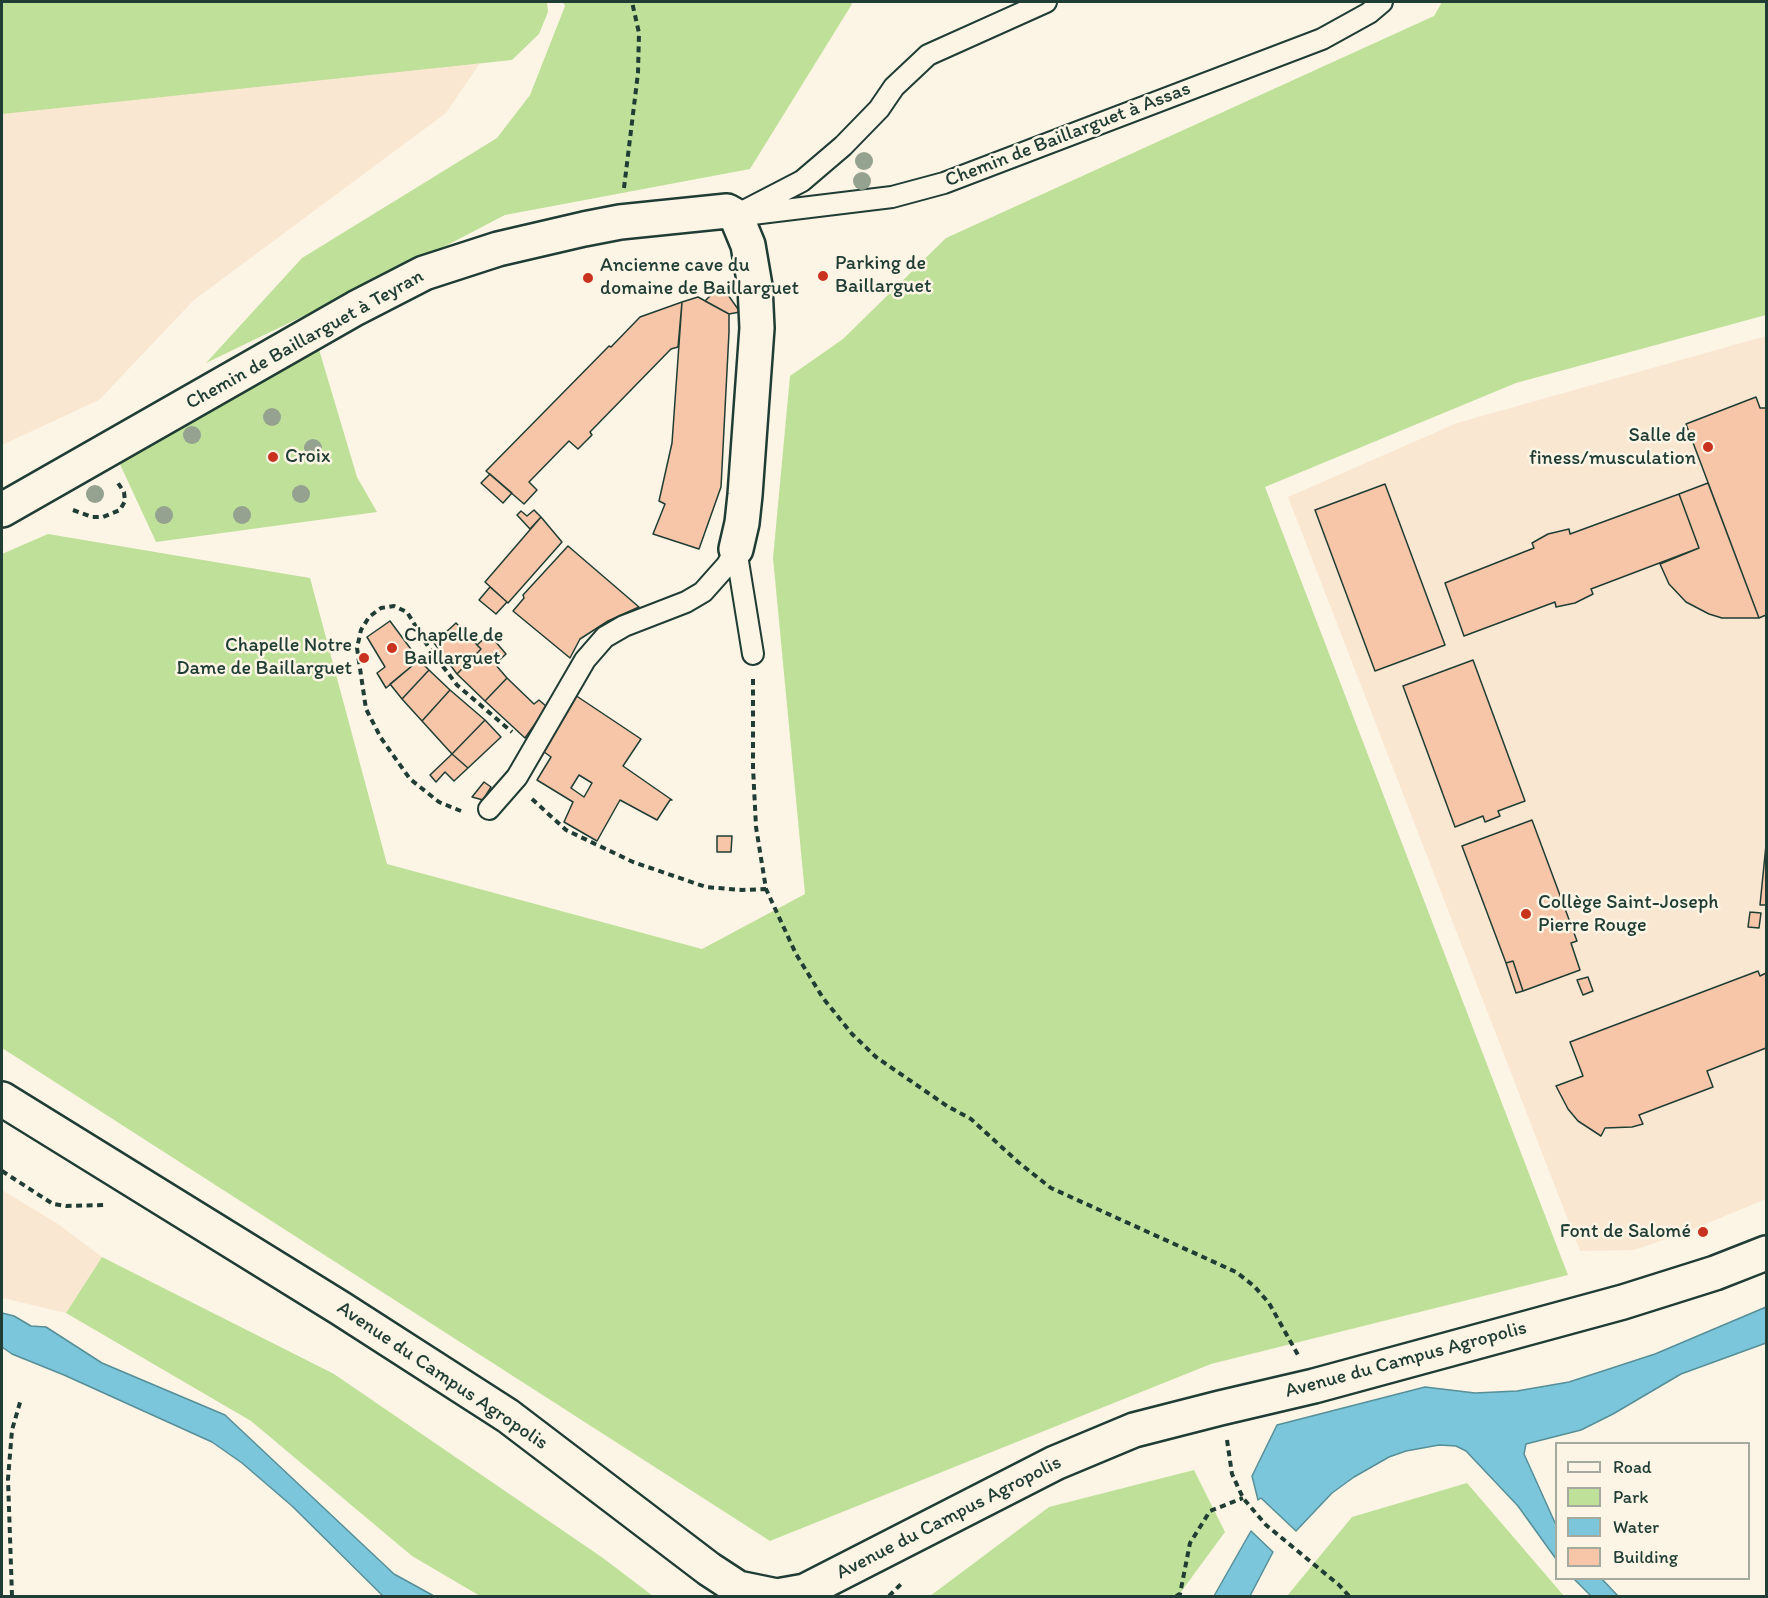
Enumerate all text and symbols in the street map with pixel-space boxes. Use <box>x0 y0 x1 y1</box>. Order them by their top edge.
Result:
street label: Chemin de Baillarguet à Assas <box>942 77 1194 193</box>
place label: Parking de Baillarguet <box>835 252 931 299</box>
place label: Ancienne cave du domaine de Baillarguet <box>600 254 799 301</box>
street label: Chemin de Baillarguet à Teyran <box>182 265 428 415</box>
marker: Parking de Baillarguet <box>816 269 830 283</box>
marker: Ancienne cave du domaine de Baillarguet <box>581 271 595 285</box>
place label: Salle de finess/musculation <box>1529 424 1696 471</box>
marker: Salle de finess/musculation <box>1701 440 1715 454</box>
place label: Croix <box>285 445 330 469</box>
marker: Croix <box>266 450 280 464</box>
place label: Chapelle de Baillarguet <box>404 624 503 671</box>
place label: Chapelle Notre Dame de Baillarguet <box>176 634 352 681</box>
marker: Chapelle de Baillarguet <box>385 641 399 655</box>
marker: Chapelle Notre Dame de Baillarguet <box>357 651 371 665</box>
place label: Collège Saint-Joseph Pierre Rouge <box>1538 891 1719 938</box>
marker: Collège Saint-Joseph Pierre Rouge <box>1519 907 1533 921</box>
place label: Font de Salomé <box>1560 1220 1691 1244</box>
marker: Font de Salomé <box>1696 1225 1710 1239</box>
street label: Avenue du Campus Agropolis <box>332 1296 552 1456</box>
street label: Avenue du Campus Agropolis <box>1283 1316 1529 1404</box>
legend <box>1555 1442 1750 1580</box>
street label: Avenue du Campus Agropolis <box>833 1451 1065 1585</box>
text: Road <box>1613 1456 1652 1478</box>
text: Park <box>1613 1486 1648 1508</box>
text: Water <box>1613 1516 1659 1538</box>
text: Building <box>1613 1546 1678 1568</box>

